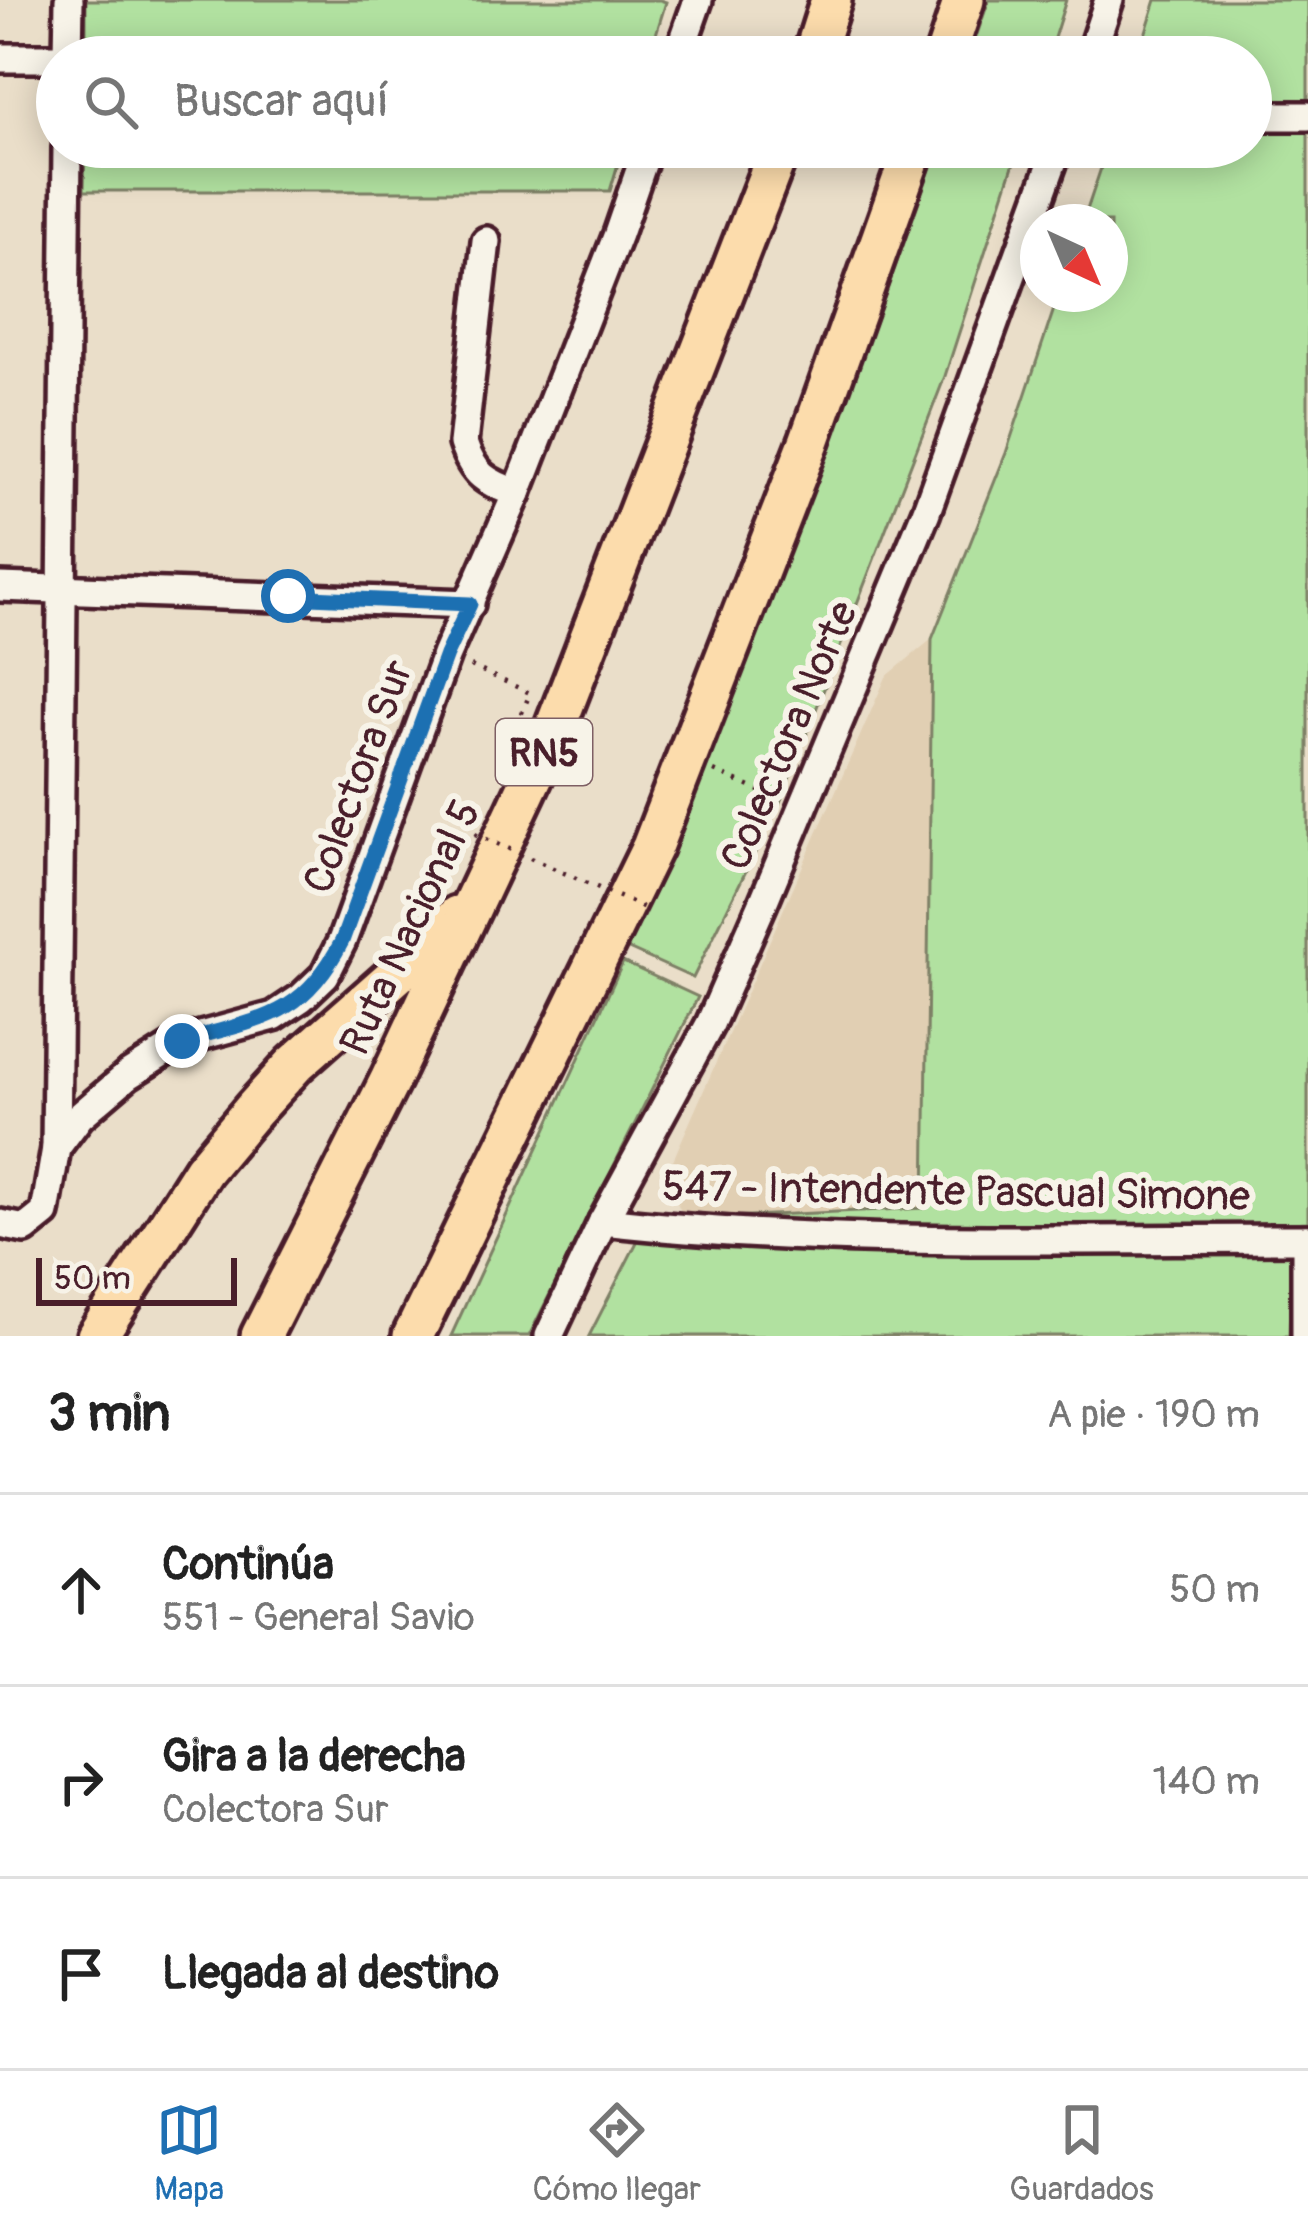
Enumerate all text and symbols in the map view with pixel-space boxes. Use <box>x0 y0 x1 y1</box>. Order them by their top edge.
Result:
search box <box>36 36 1272 168</box>
icon: search <box>78 69 144 135</box>
text: Buscar aquí <box>174 74 389 130</box>
north arrow <box>1020 204 1128 312</box>
route start <box>261 569 315 623</box>
street label: Colectora Norte <box>710 593 870 878</box>
street label: Colectora Sur <box>293 653 425 900</box>
road number: RN5 <box>496 719 592 785</box>
street label: Ruta Nacional 5 <box>329 792 492 1063</box>
route end <box>155 1014 209 1068</box>
street label: 547 - Intendente Pascual Simone <box>662 1161 1251 1223</box>
scale bar <box>36 1252 237 1305</box>
text: 50 m <box>54 1258 131 1299</box>
text: 3 min <box>48 1382 170 1446</box>
text: A pie · 190 m <box>1047 1390 1260 1439</box>
text: Continúa <box>162 1537 334 1593</box>
icon: ahead <box>48 1557 114 1623</box>
text: 50 m <box>1169 1565 1260 1614</box>
text: 551 - General Savio <box>162 1593 475 1642</box>
text: Gira a la derecha <box>162 1729 466 1785</box>
icon: right <box>48 1749 114 1815</box>
text: 140 m <box>1152 1757 1260 1806</box>
text: Colectora Sur <box>162 1785 389 1834</box>
icon: arrive <box>48 1941 114 2007</box>
text: Llegada al destino <box>162 1946 499 2002</box>
tab: Mapa <box>154 2097 224 2210</box>
tab: Cómo llegar <box>533 2097 701 2210</box>
tab: Guardados <box>1009 2097 1154 2210</box>

